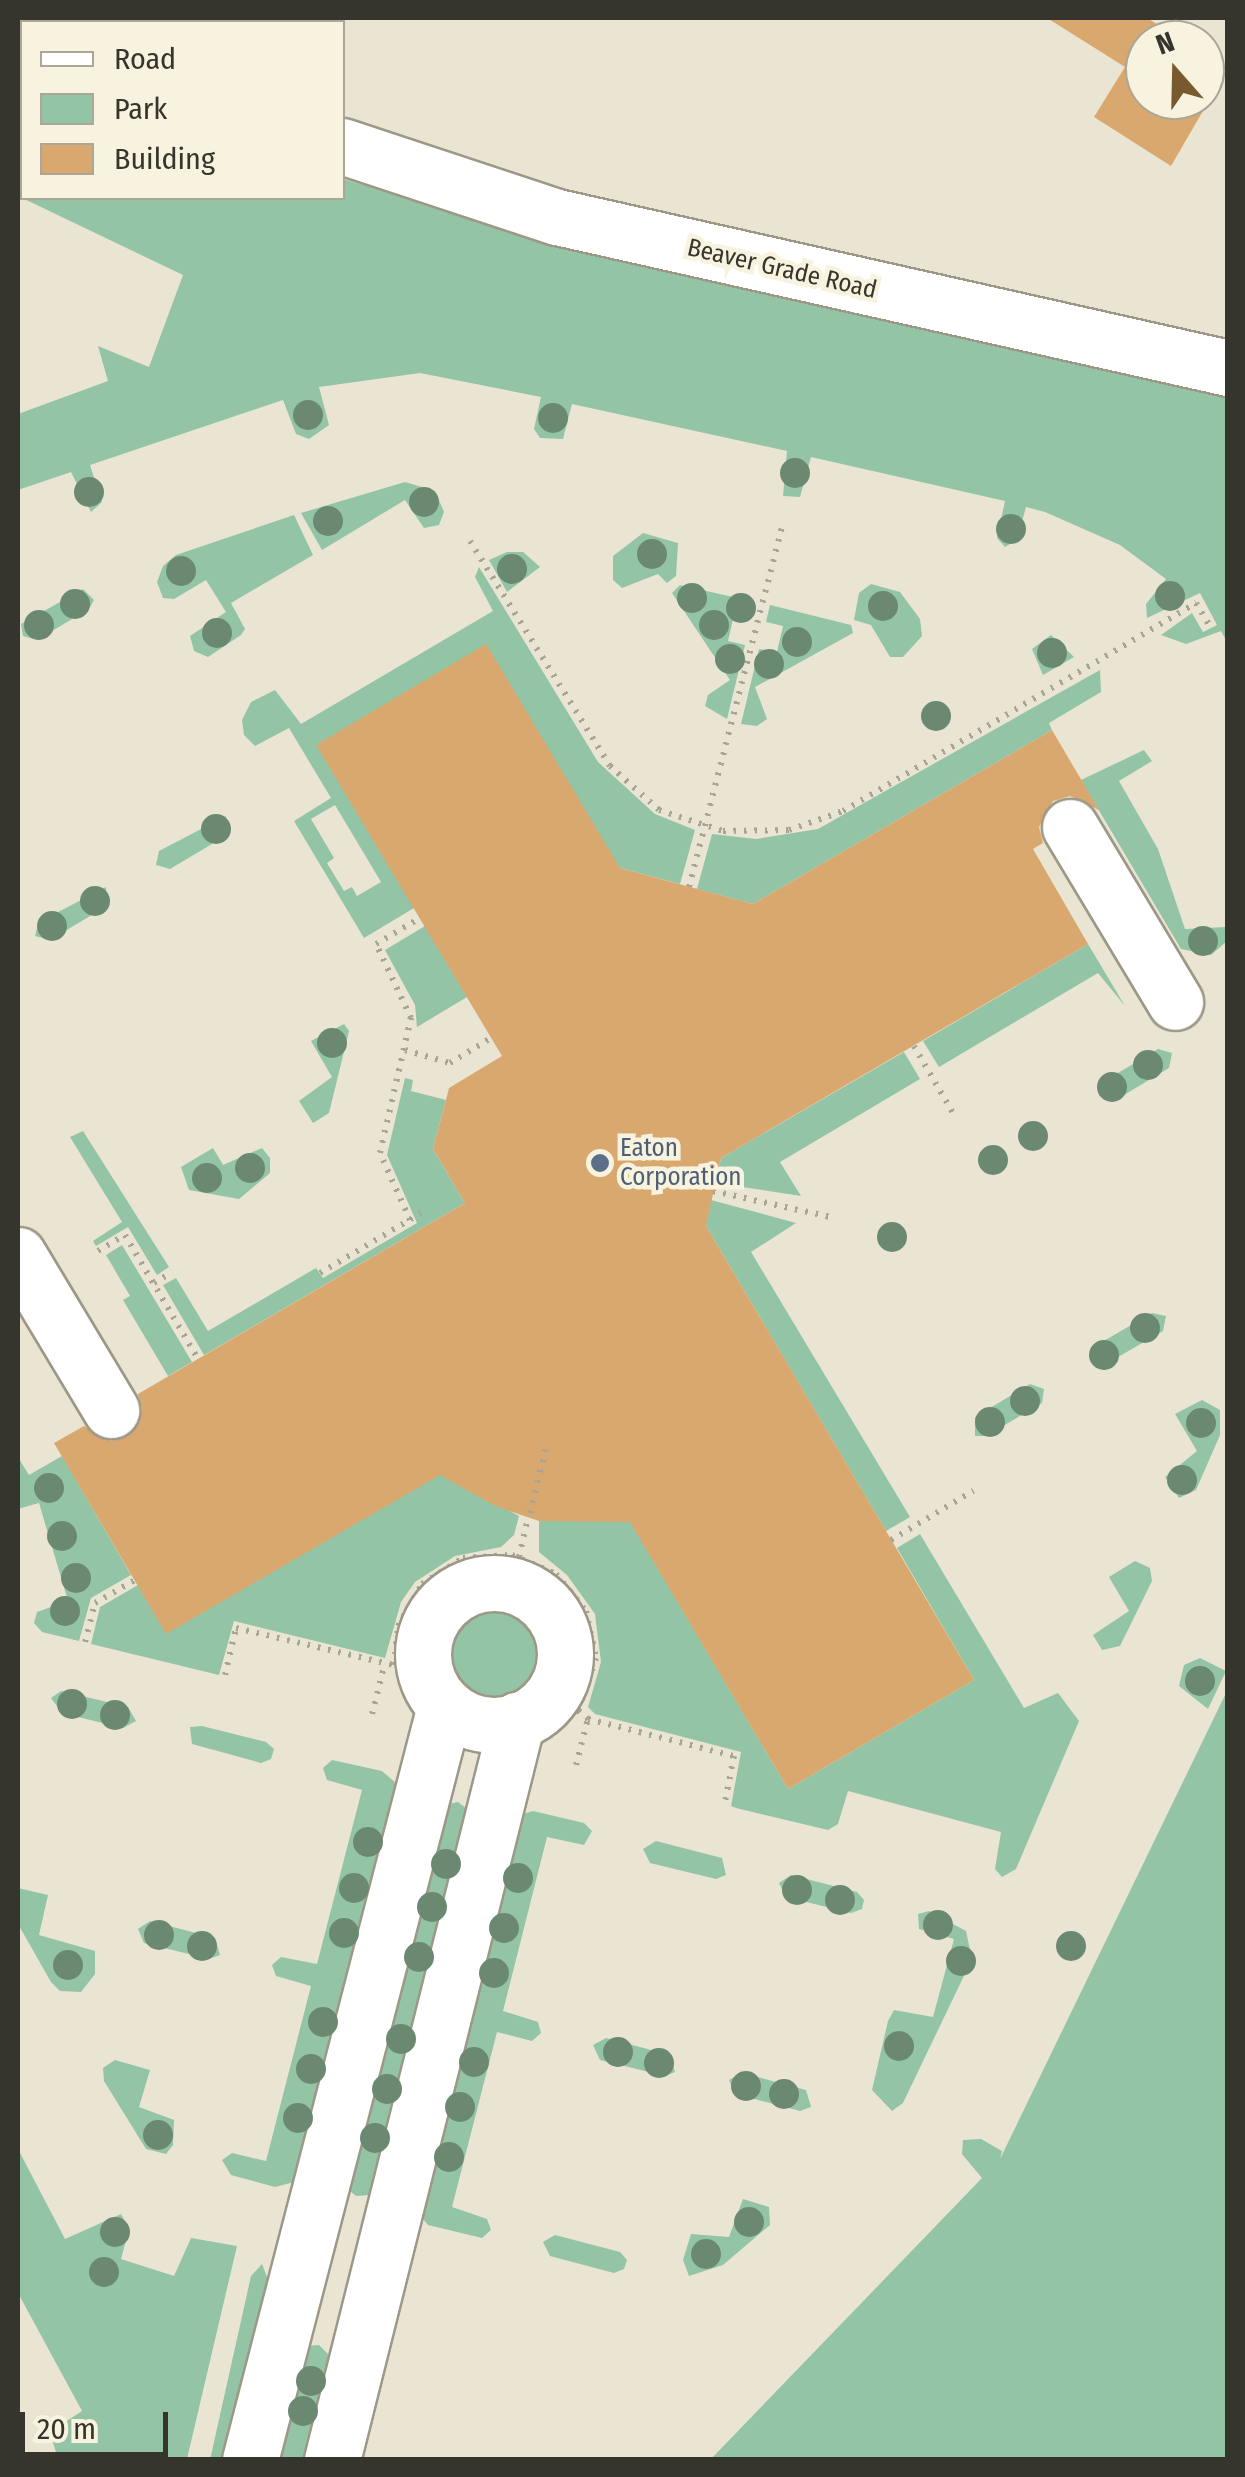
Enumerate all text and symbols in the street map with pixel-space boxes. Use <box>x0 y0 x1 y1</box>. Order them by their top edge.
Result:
legend <box>20 20 345 200</box>
north arrow <box>1125 20 1225 120</box>
text: N <box>1152 25 1179 62</box>
text: Road <box>114 41 176 77</box>
text: Park <box>114 91 167 127</box>
text: Building <box>114 141 215 177</box>
street label: Beaver Grade Road <box>684 233 880 305</box>
place label: Eaton Corporation <box>620 1134 742 1193</box>
marker: Eaton Corporation <box>589 1152 611 1174</box>
scale bar <box>25 2392 172 2454</box>
text: 20 m <box>37 2411 96 2447</box>

